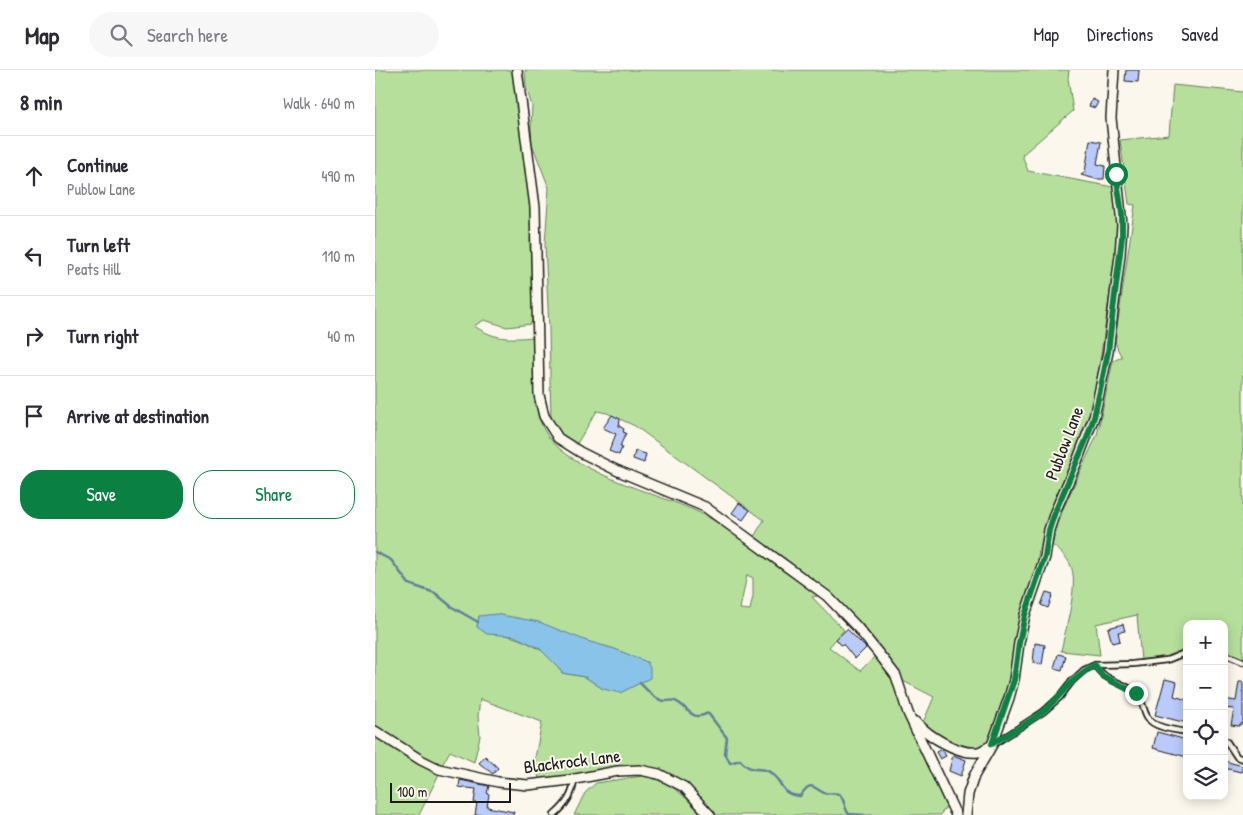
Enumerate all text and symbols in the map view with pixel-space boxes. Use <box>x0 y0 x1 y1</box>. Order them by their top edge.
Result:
search box <box>89 12 439 57</box>
text: Map <box>25 19 59 51</box>
icon: search <box>107 21 135 49</box>
text: Search here <box>147 22 228 48</box>
text: Map <box>1034 22 1059 47</box>
text: Directions <box>1087 22 1153 47</box>
text: Saved <box>1181 22 1218 47</box>
text: 8 min <box>20 88 62 117</box>
text: Walk · 640 m <box>283 92 355 114</box>
text: Continue <box>67 152 128 178</box>
icon: ahead <box>20 162 48 190</box>
route start <box>1105 163 1128 186</box>
text: 490 m <box>321 165 355 187</box>
text: Publow Lane <box>67 178 135 200</box>
text: Turn left <box>67 232 130 258</box>
icon: left <box>20 242 48 270</box>
text: 110 m <box>322 245 355 267</box>
text: Peats Hill <box>67 258 121 280</box>
icon: right <box>20 322 48 350</box>
text: Turn right <box>67 323 138 349</box>
text: 40 m <box>327 325 355 347</box>
icon: arrive <box>20 402 48 430</box>
text: Arrive at destination <box>67 403 209 429</box>
street label: Publow Lane <box>1039 403 1089 483</box>
button: Save <box>20 470 183 519</box>
button: Share <box>193 470 355 519</box>
map controls <box>1183 620 1228 800</box>
button: + <box>1183 620 1228 665</box>
button: − <box>1183 665 1228 710</box>
route end <box>1125 682 1148 705</box>
button: locate <box>1183 710 1228 755</box>
street label: Blackrock Lane <box>522 743 622 779</box>
button: layers <box>1183 755 1228 800</box>
scale bar <box>390 780 511 803</box>
text: 100 m <box>397 782 427 801</box>

